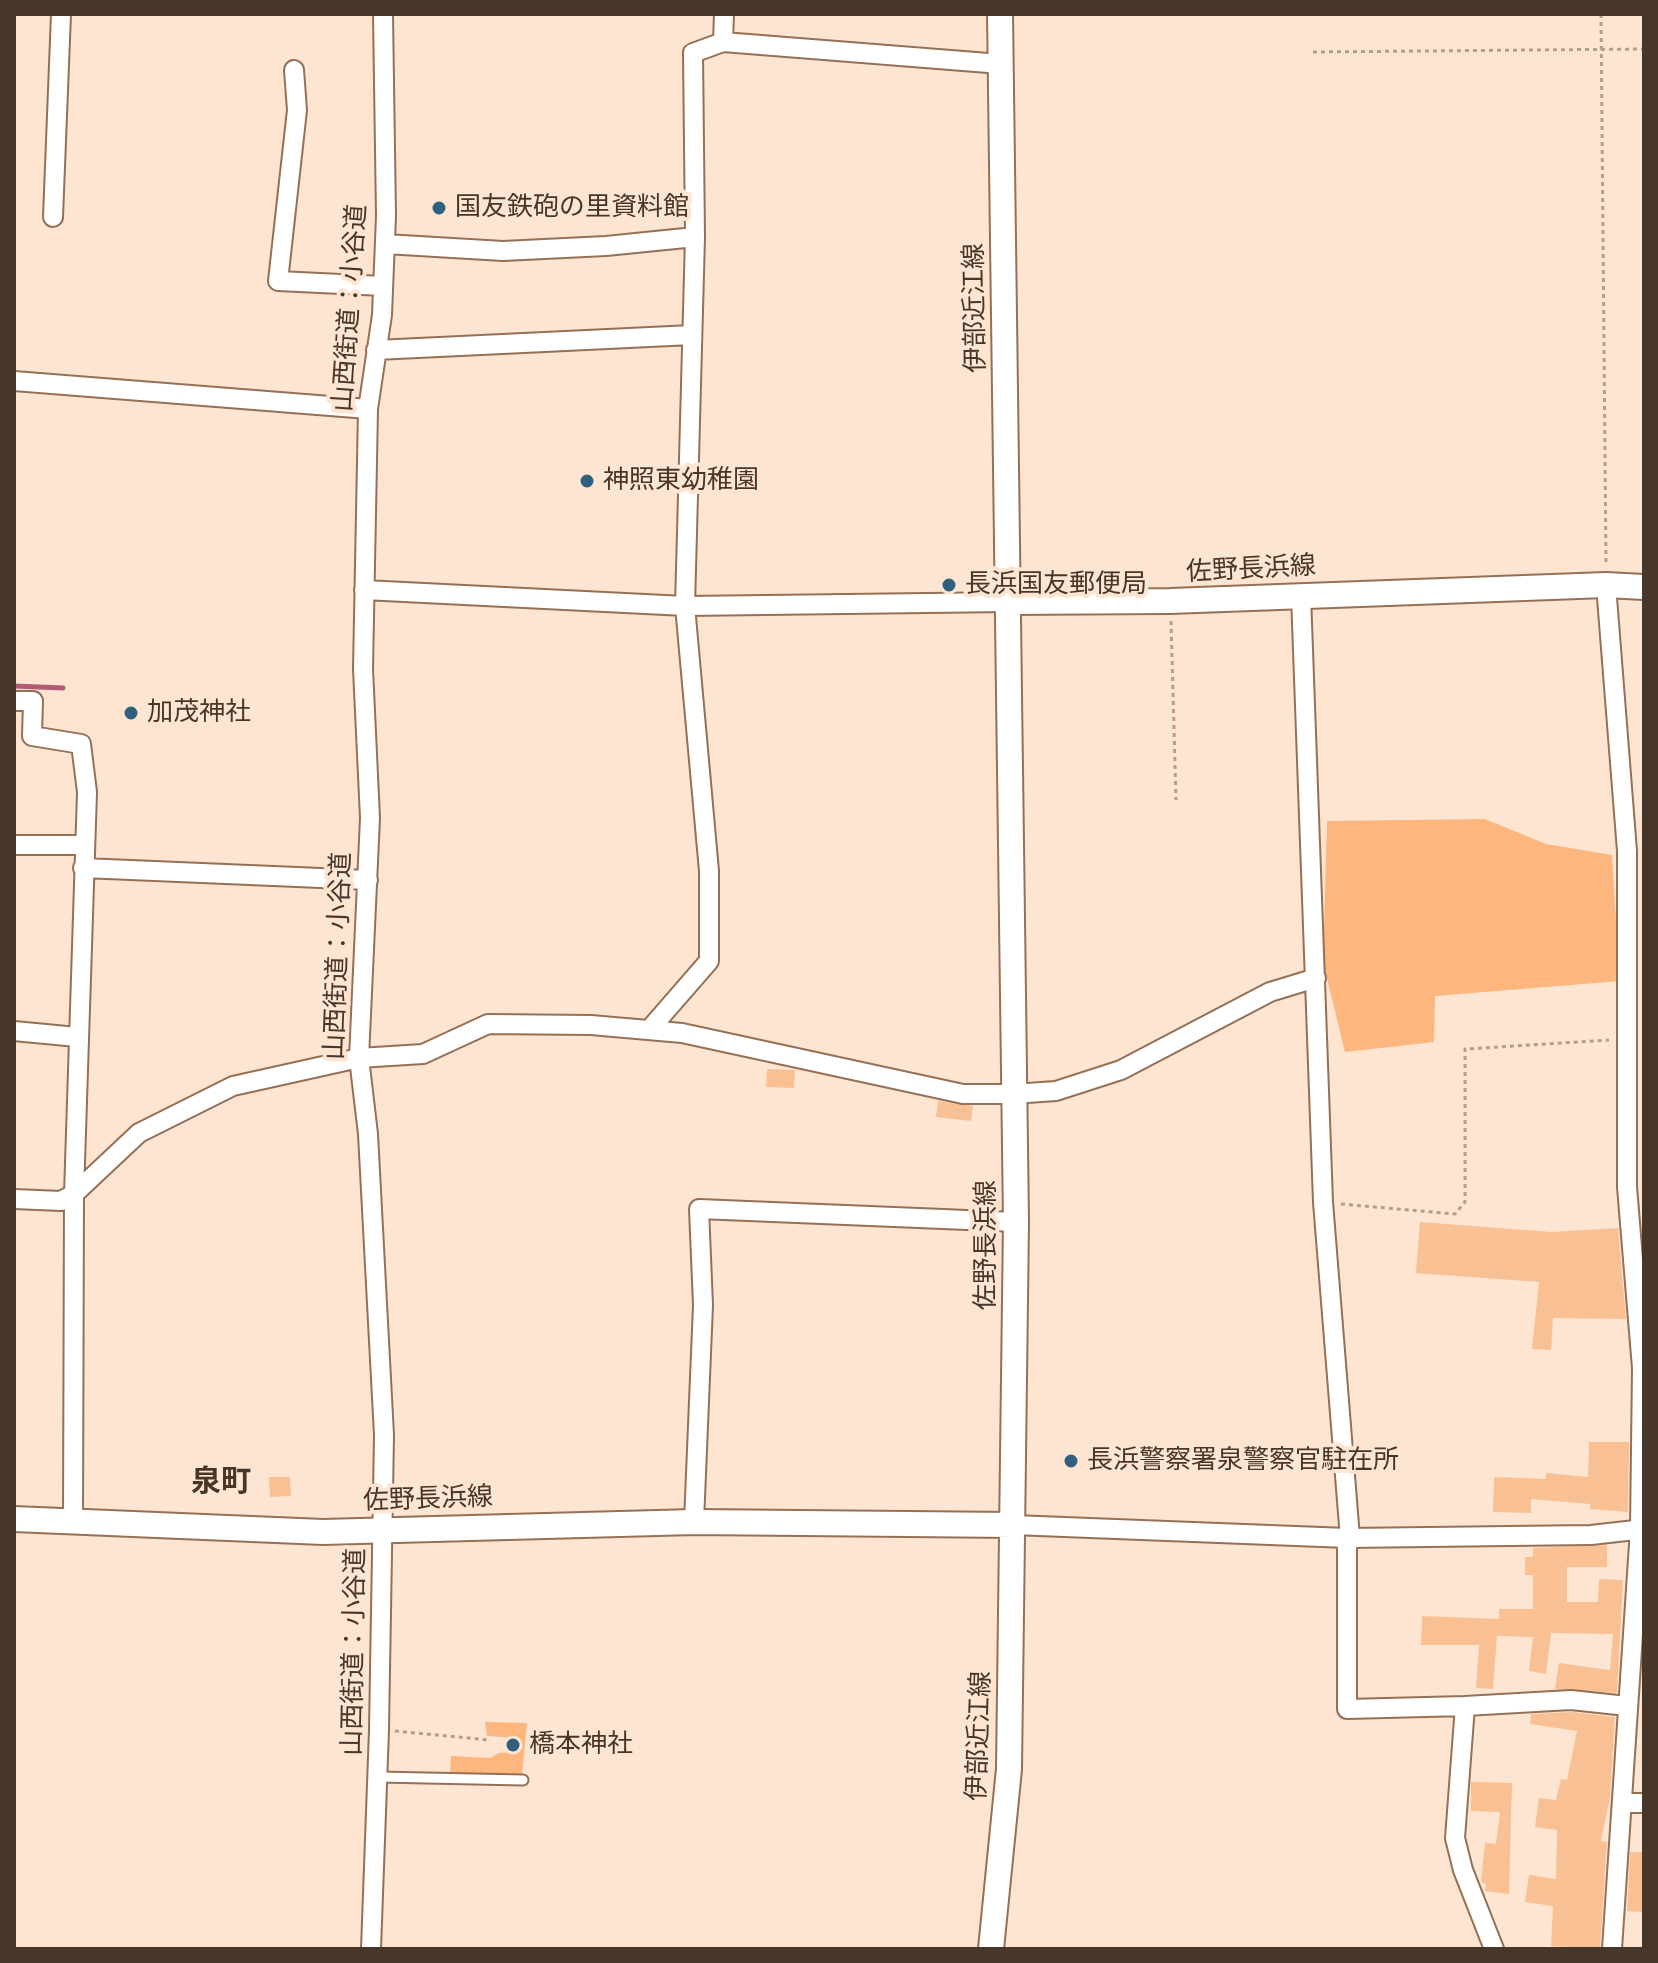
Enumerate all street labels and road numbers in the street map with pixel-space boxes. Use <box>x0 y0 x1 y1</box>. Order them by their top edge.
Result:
street label: 山西街道：小谷道 <box>328 203 374 413</box>
street label: 伊部近江線 <box>959 243 993 373</box>
street label: 佐野長浜線 <box>1185 551 1317 589</box>
street label: 山西街道：小谷道 <box>320 852 358 1060</box>
street label: 佐野長浜線 <box>971 1180 1003 1310</box>
street label: 佐野長浜線 <box>362 1482 494 1518</box>
street label: 山西街道：小谷道 <box>338 1548 372 1756</box>
street label: 伊部近江線 <box>962 1670 998 1802</box>

